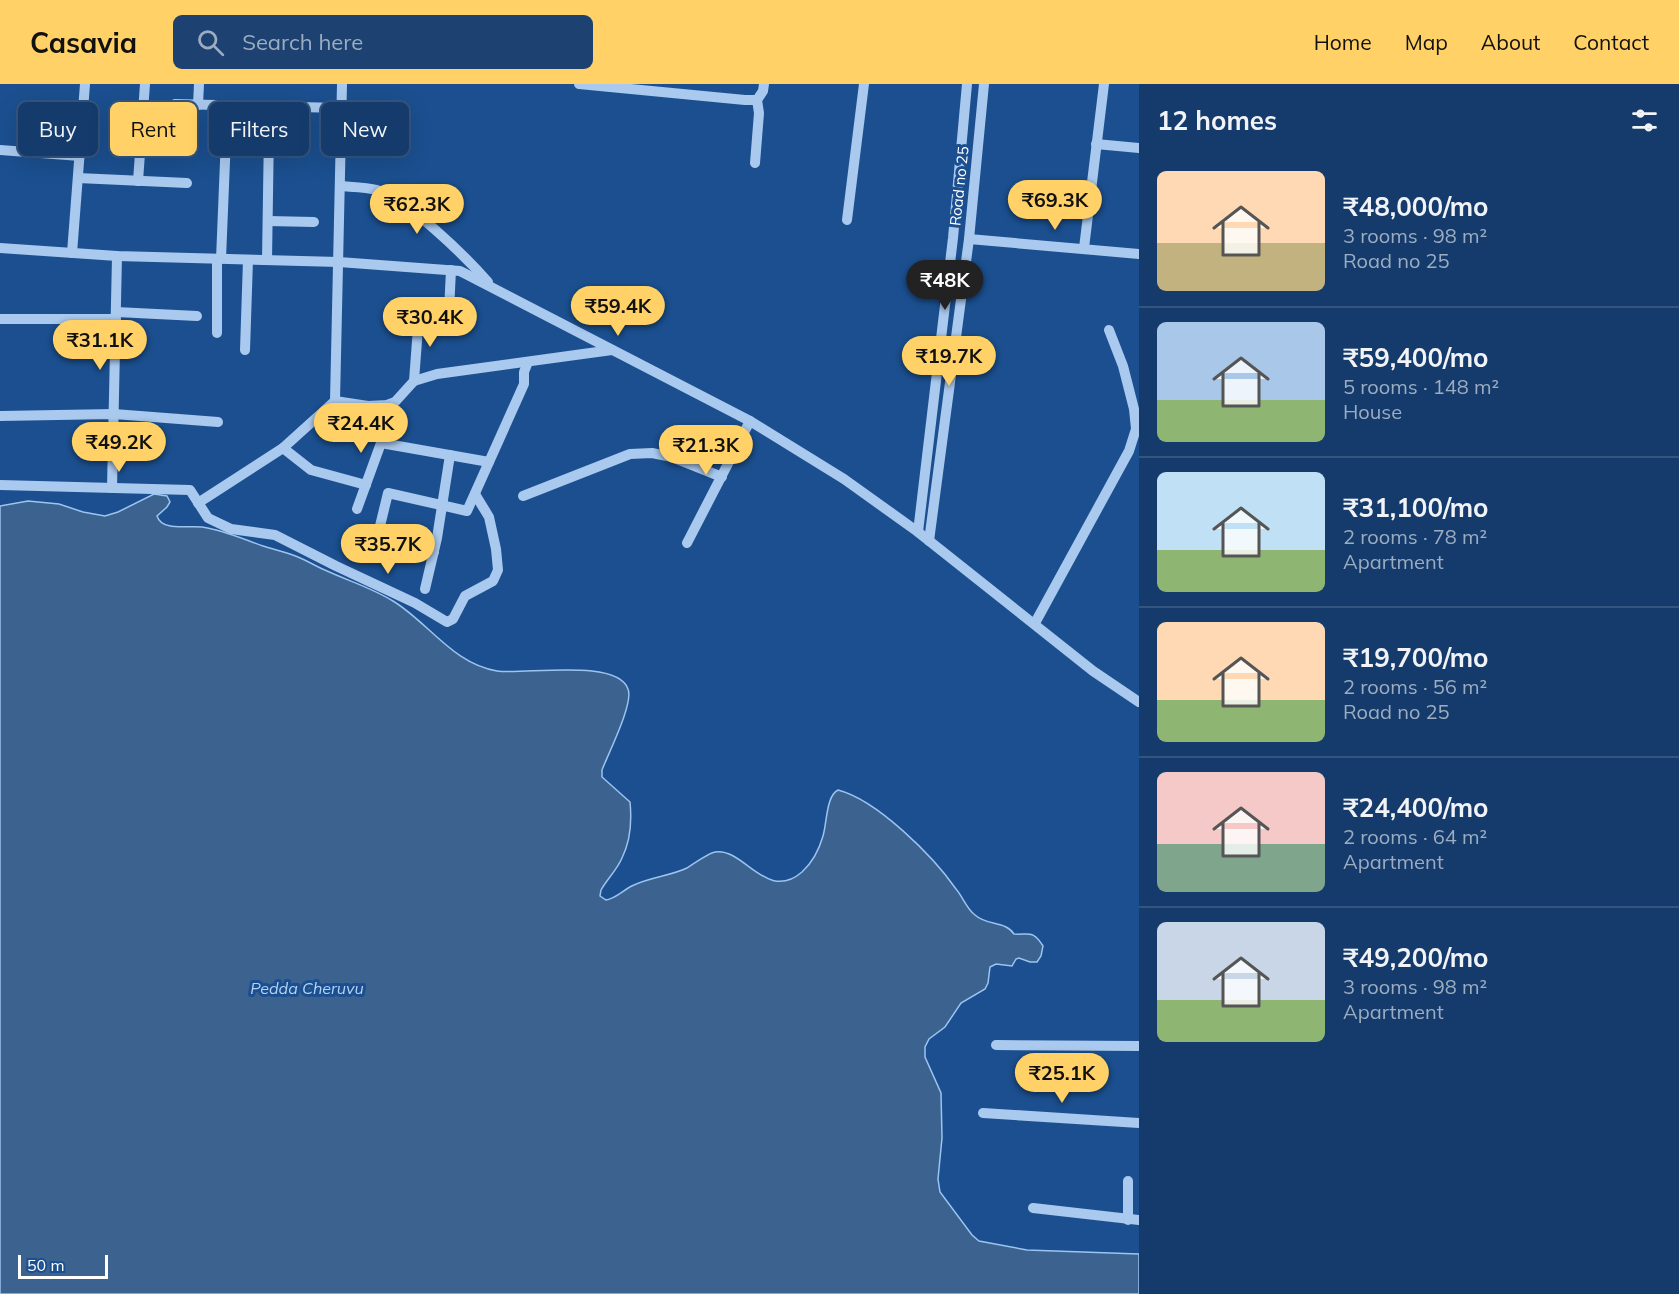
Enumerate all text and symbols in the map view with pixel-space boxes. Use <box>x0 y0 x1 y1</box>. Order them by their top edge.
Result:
search box <box>173 15 593 69</box>
text: Casavia <box>30 25 137 60</box>
icon: search <box>194 26 227 59</box>
text: Search here <box>242 28 363 56</box>
text: Home <box>1314 29 1372 55</box>
text: Map <box>1405 29 1448 55</box>
text: About <box>1481 29 1540 55</box>
text: Contact <box>1573 29 1649 55</box>
chip: Buy <box>18 102 98 156</box>
chip: Rent <box>110 102 197 156</box>
chip: Filters <box>209 102 309 156</box>
chip: New <box>321 102 409 156</box>
text: 12 homes <box>1157 104 1277 137</box>
icon: filters <box>1628 104 1661 137</box>
street label: Road no 25 <box>945 145 973 227</box>
pin: ₹69.3K <box>1006 180 1104 231</box>
pin: ₹62.3K <box>368 184 466 235</box>
text: ₹69.3K <box>1022 187 1088 212</box>
text: ₹48,000/mo <box>1343 190 1488 223</box>
text: ₹62.3K <box>384 191 450 216</box>
icon: home <box>1205 195 1277 267</box>
text: 3 rooms · 98 m² <box>1343 223 1487 248</box>
text: Road no 25 <box>1343 248 1450 273</box>
pin: ₹48K <box>909 260 981 311</box>
text: ₹48K <box>920 267 970 292</box>
pin: ₹59.4K <box>569 286 667 337</box>
text: ₹59.4K <box>585 293 651 318</box>
pin: ₹30.4K <box>381 297 479 348</box>
text: ₹30.4K <box>397 304 463 329</box>
pin: ₹31.1K <box>51 320 149 371</box>
text: ₹31.1K <box>67 327 133 352</box>
pin: ₹19.7K <box>900 336 998 387</box>
text: ₹59,400/mo <box>1343 341 1488 374</box>
text: ₹19.7K <box>916 343 982 368</box>
icon: home <box>1205 346 1277 418</box>
text: 5 rooms · 148 m² <box>1343 374 1499 399</box>
text: House <box>1343 399 1402 424</box>
pin: ₹24.4K <box>312 403 410 454</box>
text: ₹24.4K <box>328 410 394 435</box>
pin: ₹49.2K <box>70 422 168 473</box>
pin: ₹21.3K <box>657 425 755 476</box>
text: ₹49.2K <box>86 429 152 454</box>
text: ₹21.3K <box>673 432 739 457</box>
text: ₹31,100/mo <box>1343 491 1488 524</box>
icon: home <box>1205 496 1277 568</box>
pin: ₹35.7K <box>339 524 437 575</box>
text: 2 rooms · 78 m² <box>1343 524 1487 549</box>
text: ₹35.7K <box>355 531 421 556</box>
text: Apartment <box>1343 549 1444 574</box>
text: ₹19,700/mo <box>1343 641 1488 674</box>
icon: home <box>1205 646 1277 718</box>
text: 2 rooms · 56 m² <box>1343 674 1487 699</box>
text: Road no 25 <box>1343 699 1450 724</box>
text: ₹24,400/mo <box>1343 791 1488 824</box>
icon: home <box>1205 796 1277 868</box>
text: 2 rooms · 64 m² <box>1343 824 1487 849</box>
text: Apartment <box>1343 849 1444 874</box>
text: ₹49,200/mo <box>1343 941 1488 974</box>
icon: home <box>1205 946 1277 1018</box>
text: 3 rooms · 98 m² <box>1343 974 1487 999</box>
water label: Pedda Cheruvu <box>250 978 364 998</box>
text: Apartment <box>1343 999 1444 1024</box>
pin: ₹25.1K <box>1013 1053 1111 1104</box>
text: ₹25.1K <box>1029 1060 1095 1085</box>
scale bar <box>18 1252 108 1280</box>
text: 50 m <box>27 1255 64 1275</box>

